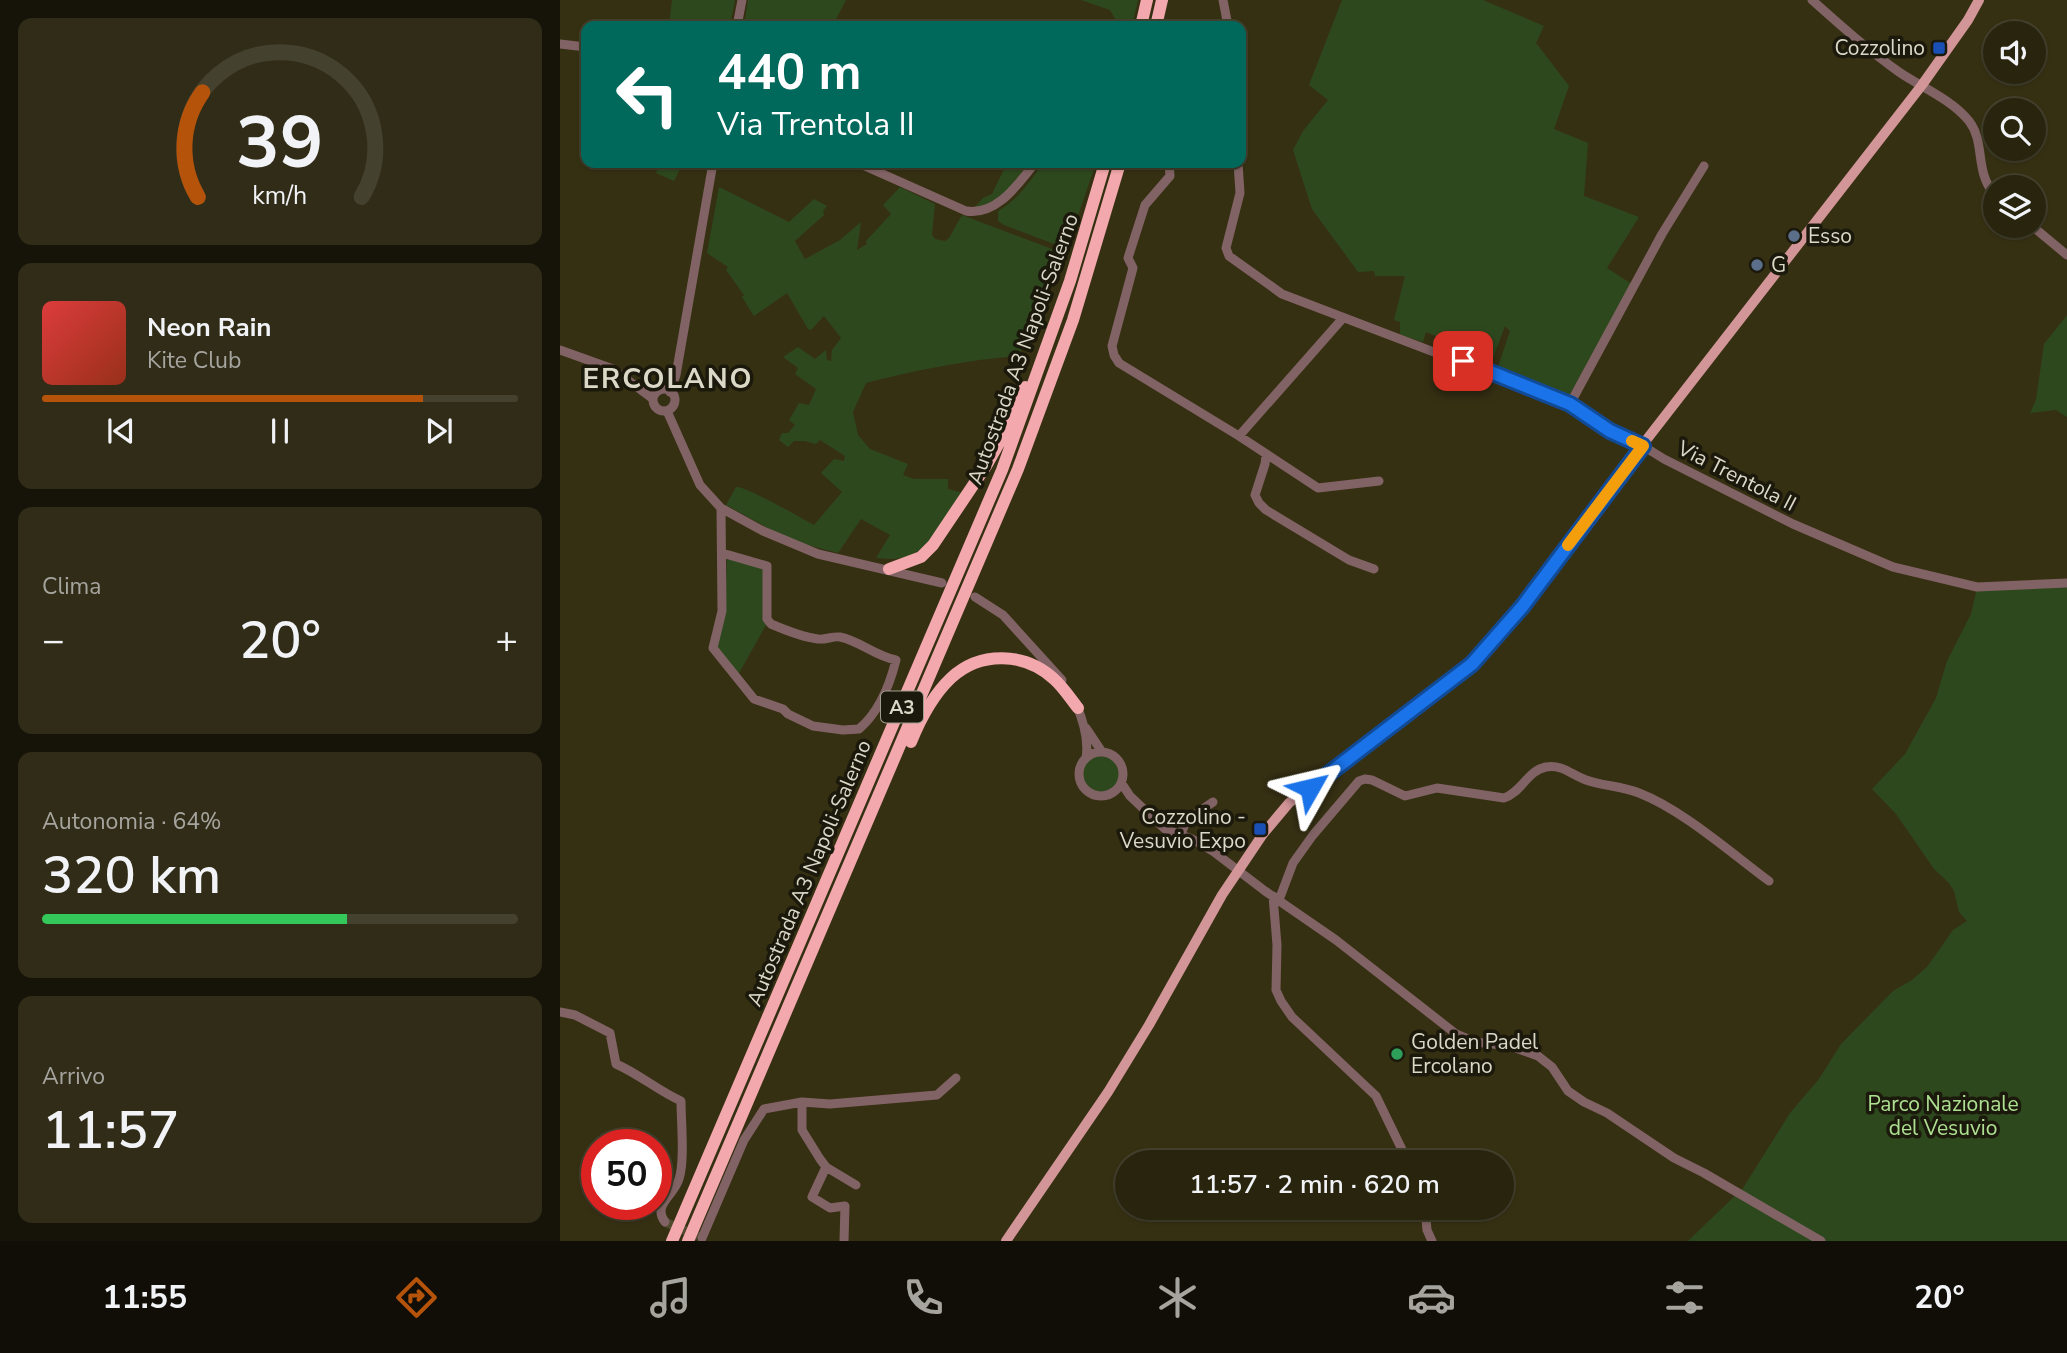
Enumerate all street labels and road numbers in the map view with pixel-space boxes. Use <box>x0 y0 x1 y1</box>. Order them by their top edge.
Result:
street label: Autostrada A3 Napoli-Salerno <box>961 210 1085 488</box>
street label: Via Trentola II <box>1672 434 1801 518</box>
road number: A3 <box>881 692 923 722</box>
street label: Autostrada A3 Napoli-Salerno <box>740 736 878 1010</box>

